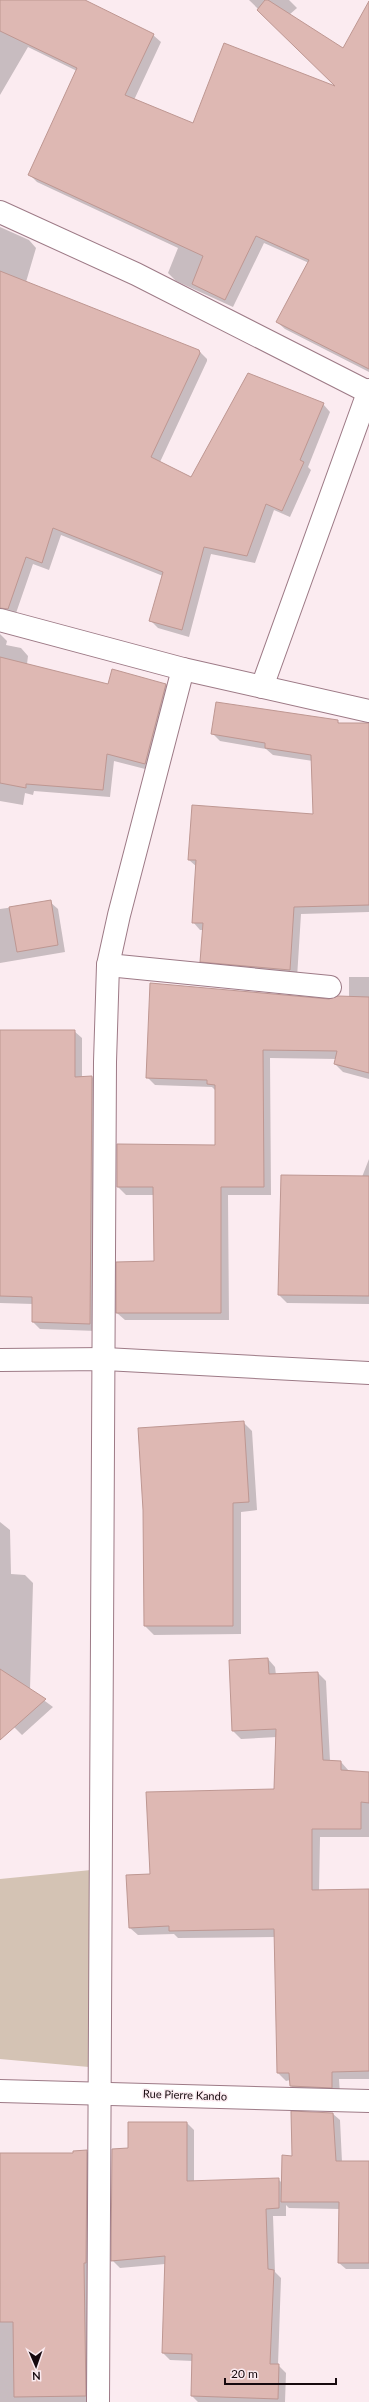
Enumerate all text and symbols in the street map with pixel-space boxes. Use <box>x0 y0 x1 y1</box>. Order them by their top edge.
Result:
street label: Rue Pierre Kando <box>143 2087 227 2102</box>
north arrow <box>16 2346 56 2386</box>
scale bar <box>225 2360 336 2386</box>
text: 20 m <box>231 2366 258 2381</box>
text: N <box>32 2370 41 2383</box>

